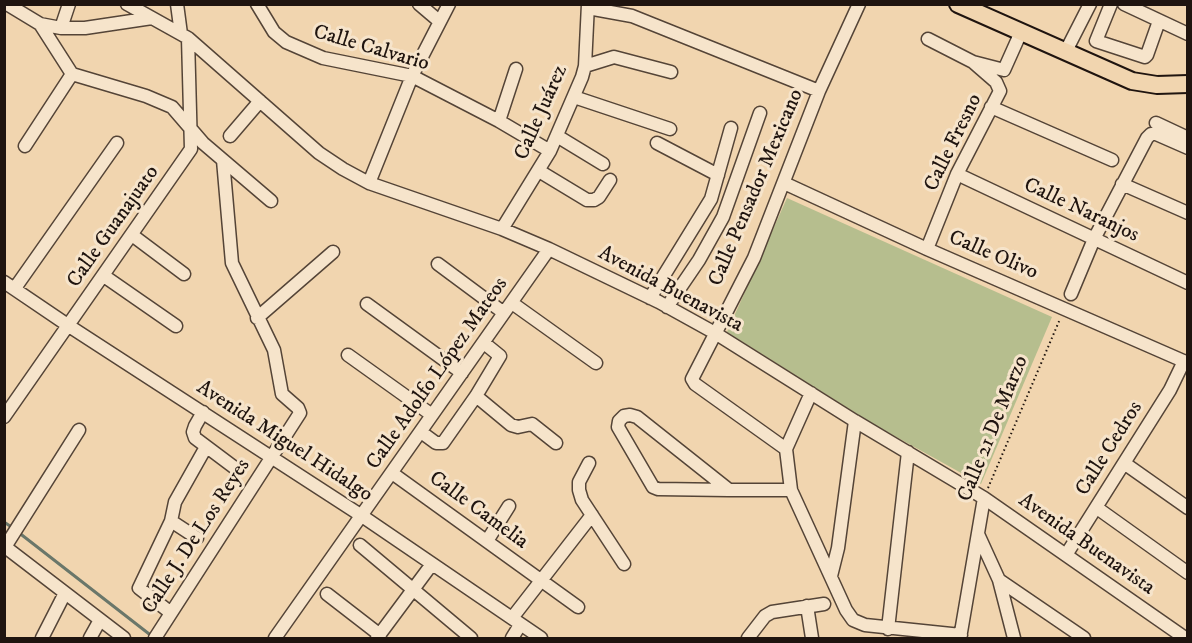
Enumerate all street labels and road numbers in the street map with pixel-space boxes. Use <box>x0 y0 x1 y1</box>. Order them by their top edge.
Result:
street label: Calle Calvario <box>310 20 432 78</box>
street label: Calle Juárez <box>510 62 574 164</box>
street label: Calle Pensador Mexicano <box>704 86 810 290</box>
street label: Calle Fresno <box>920 90 988 196</box>
street label: Calle Guanajuato <box>63 161 165 293</box>
street label: Calle Naranjos <box>1019 173 1143 249</box>
street label: Calle Olivo <box>945 226 1041 286</box>
street label: Avenida Buenavista <box>593 241 747 339</box>
street label: Calle Adolfo López Mateos <box>362 273 514 475</box>
street label: Calle 21 De Marzo <box>953 352 1035 506</box>
street label: Avenida Miguel Hidalgo <box>191 376 377 508</box>
street label: Calle Cedros <box>1071 397 1149 501</box>
street label: Calle J. De Los Reyes <box>137 455 257 619</box>
street label: Calle Camelia <box>423 467 533 555</box>
street label: Avenida Buenavista <box>1013 489 1159 601</box>

